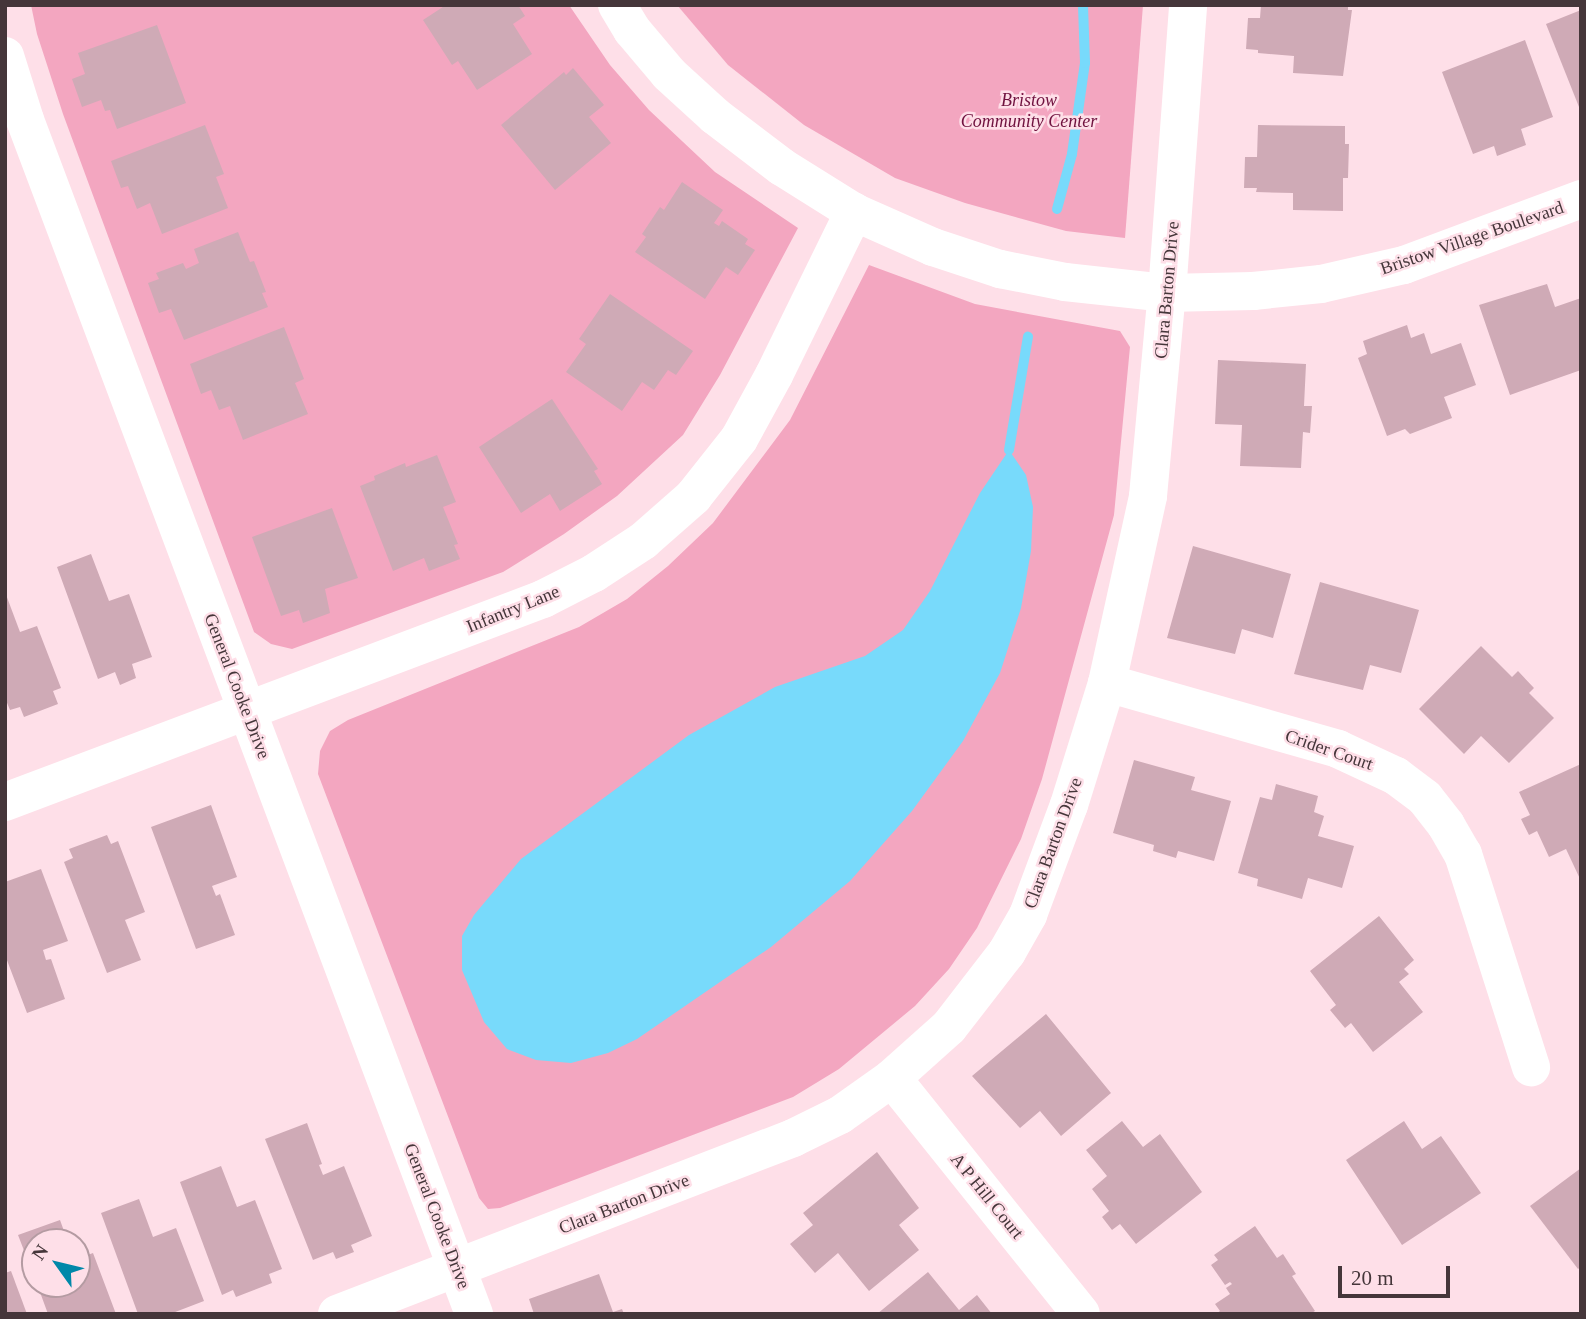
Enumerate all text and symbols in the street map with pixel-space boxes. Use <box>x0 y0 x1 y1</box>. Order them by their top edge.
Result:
park label: Bristow Community Center <box>961 90 1097 132</box>
street label: Bristow Village Boulevard <box>1377 196 1567 280</box>
street label: Clara Barton Drive <box>1150 220 1184 360</box>
street label: Infantry Lane <box>463 581 563 637</box>
street label: General Cooke Drive <box>199 610 275 762</box>
street label: Crider Court <box>1282 725 1376 775</box>
street label: Clara Barton Drive <box>1019 774 1087 912</box>
street label: General Cooke Drive <box>399 1140 475 1292</box>
street label: A P Hill Court <box>945 1148 1029 1244</box>
street label: Clara Barton Drive <box>556 1169 692 1239</box>
north arrow <box>21 1228 91 1298</box>
text: N <box>27 1241 52 1264</box>
scale bar <box>1341 1252 1453 1296</box>
text: 20 m <box>1351 1266 1394 1290</box>

